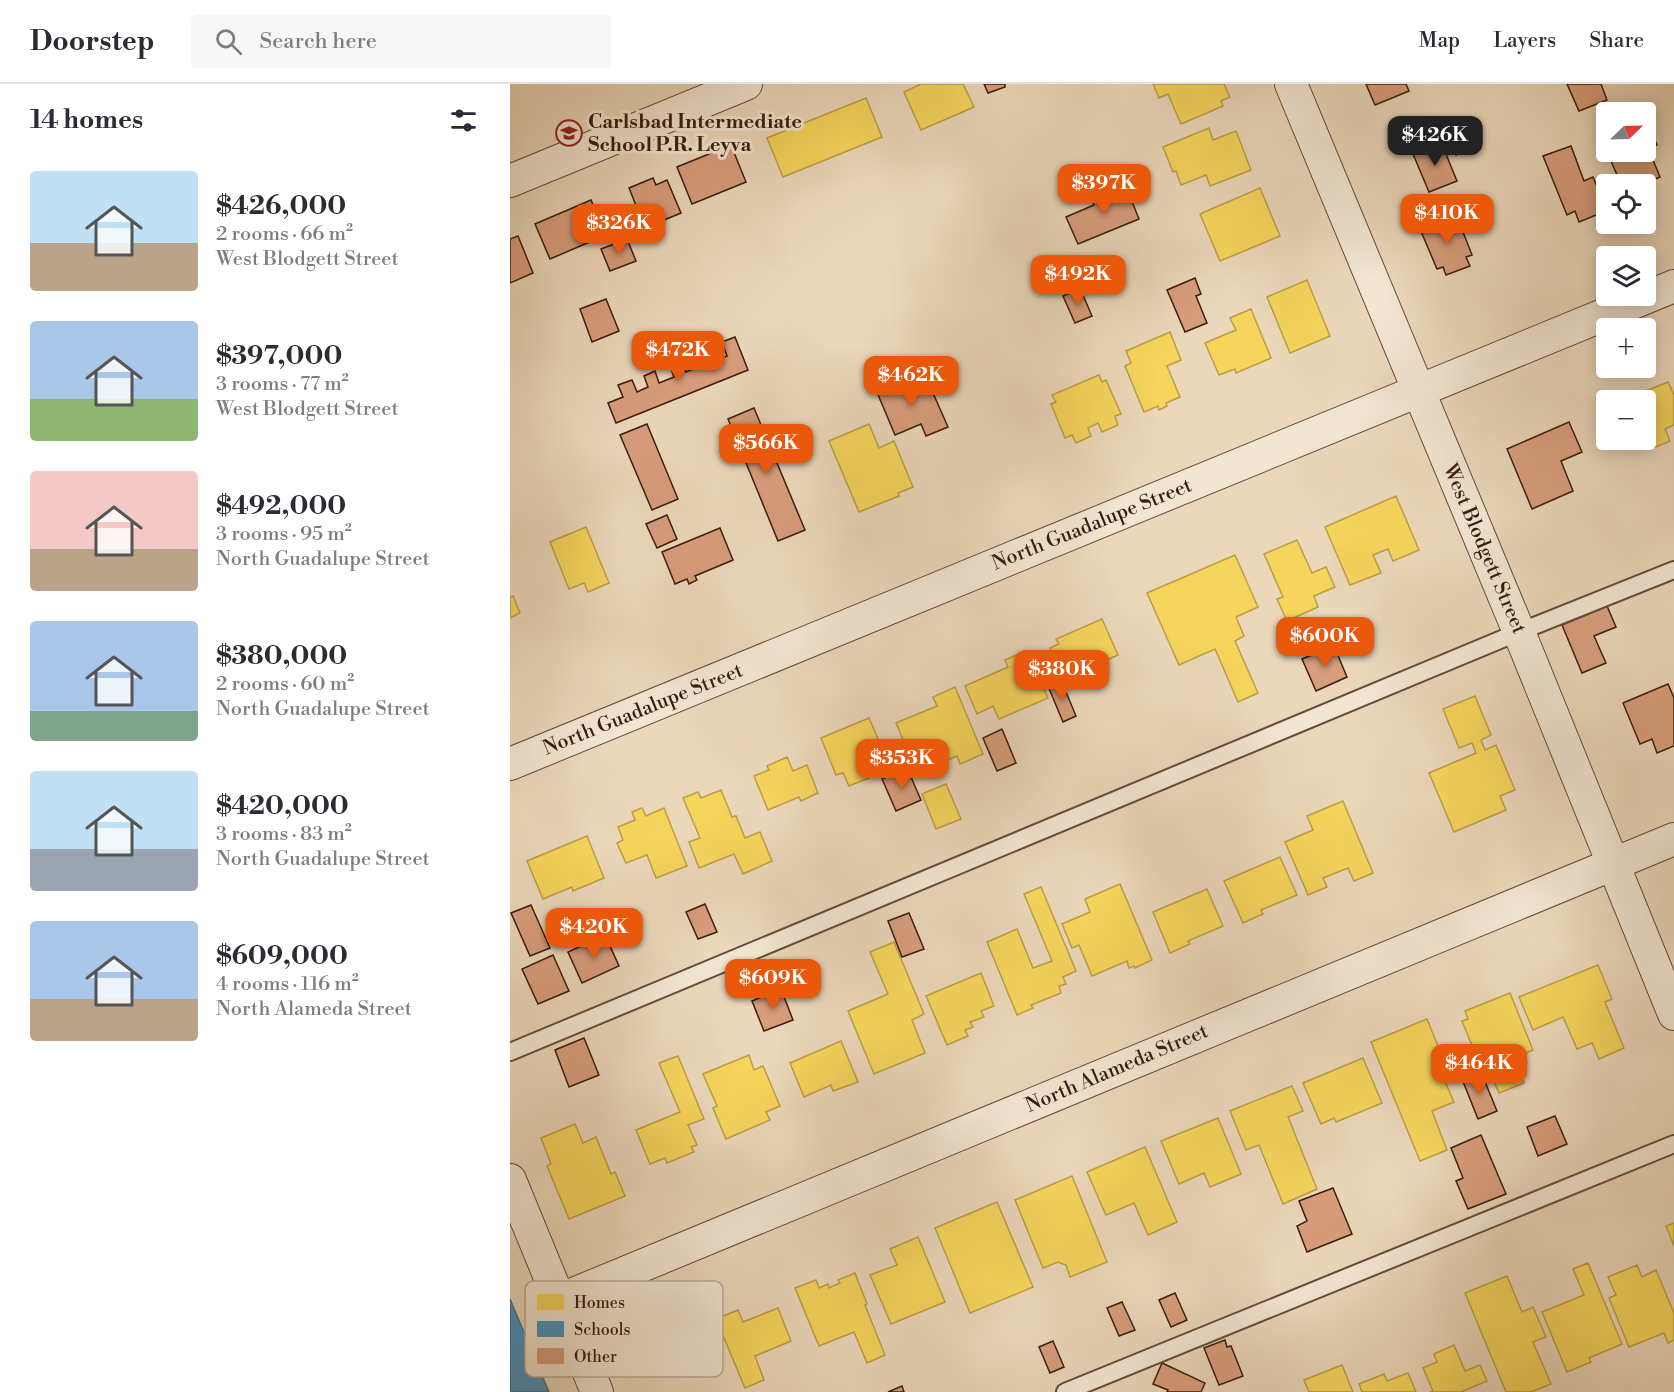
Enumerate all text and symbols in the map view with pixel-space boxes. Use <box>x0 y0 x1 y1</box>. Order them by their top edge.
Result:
search box <box>191 14 611 68</box>
text: Doorstep <box>30 24 155 59</box>
icon: search <box>212 25 245 58</box>
text: Search here <box>260 28 377 55</box>
text: Map <box>1419 28 1460 54</box>
text: Layers <box>1493 28 1556 54</box>
text: Share <box>1589 28 1644 54</box>
north arrow <box>1596 102 1656 162</box>
map controls <box>1596 102 1656 450</box>
text: 14 homes <box>30 104 143 136</box>
icon: filters <box>447 104 480 137</box>
place label: Carlsbad Intermediate School P.R. Leyva <box>588 110 802 158</box>
pin: $426K <box>1393 116 1477 167</box>
school or university icon: Carlsbad Intermediate School P.R. Leyva <box>554 118 584 148</box>
text: $426K <box>1402 123 1468 148</box>
pin: $397K <box>1062 164 1146 215</box>
text: $397K <box>1072 171 1136 196</box>
button: locate <box>1596 174 1656 234</box>
text: $426,000 <box>216 190 346 222</box>
pin: $410K <box>1405 194 1489 245</box>
icon: home <box>78 195 150 267</box>
text: $410K <box>1415 201 1479 226</box>
pin: $326K <box>577 204 661 255</box>
text: $326K <box>586 211 652 236</box>
text: 2 rooms · 66 m² <box>216 222 353 247</box>
button: layers <box>1596 246 1656 306</box>
text: West Blodgett Street <box>216 247 398 272</box>
pin: $492K <box>1036 255 1120 306</box>
text: $492K <box>1045 262 1111 287</box>
button: + <box>1596 318 1656 378</box>
pin: $472K <box>636 331 720 382</box>
text: $472K <box>646 338 710 363</box>
text: $397,000 <box>216 340 342 372</box>
icon: home <box>78 345 150 417</box>
pin: $462K <box>869 356 953 407</box>
text: $462K <box>878 363 944 388</box>
text: 3 rooms · 77 m² <box>216 372 349 397</box>
button: − <box>1596 390 1656 450</box>
text: West Blodgett Street <box>216 397 398 422</box>
pin: $566K <box>724 424 808 475</box>
text: $566K <box>733 431 799 456</box>
street label: West Blodgett Street <box>1436 459 1531 638</box>
street label: North Guadalupe Street <box>988 473 1196 577</box>
text: $492,000 <box>216 490 346 522</box>
icon: home <box>78 495 150 567</box>
text: 3 rooms · 95 m² <box>216 522 352 547</box>
text: North Guadalupe Street <box>216 547 430 572</box>
pin: $600K <box>1283 617 1367 668</box>
text: $600K <box>1290 624 1360 649</box>
text: $380,000 <box>216 640 347 672</box>
icon: home <box>78 645 150 717</box>
pin: $380K <box>1020 650 1104 701</box>
text: $380K <box>1028 657 1096 682</box>
street label: North Guadalupe Street <box>539 658 747 762</box>
text: 2 rooms · 60 m² <box>216 672 354 697</box>
text: North Guadalupe Street <box>216 697 430 722</box>
pin: $353K <box>860 739 944 790</box>
text: $353K <box>870 746 934 771</box>
text: $420,000 <box>216 790 349 822</box>
icon: home <box>78 795 150 867</box>
text: 3 rooms · 83 m² <box>216 822 352 847</box>
text: North Guadalupe Street <box>216 847 430 872</box>
pin: $420K <box>552 908 636 959</box>
text: $420K <box>560 915 628 940</box>
text: $609,000 <box>216 940 348 972</box>
icon: home <box>78 945 150 1017</box>
pin: $609K <box>731 959 815 1010</box>
text: $609K <box>739 966 807 991</box>
text: 4 rooms · 116 m² <box>216 972 359 997</box>
text: North Alameda Street <box>216 997 412 1022</box>
street label: North Alameda Street <box>1022 1019 1212 1119</box>
pin: $464K <box>1437 1044 1521 1095</box>
text: $464K <box>1445 1051 1513 1076</box>
legend <box>525 1281 723 1377</box>
text: Homes <box>574 1293 625 1313</box>
text: Schools <box>574 1320 630 1340</box>
text: Other <box>574 1347 617 1367</box>

